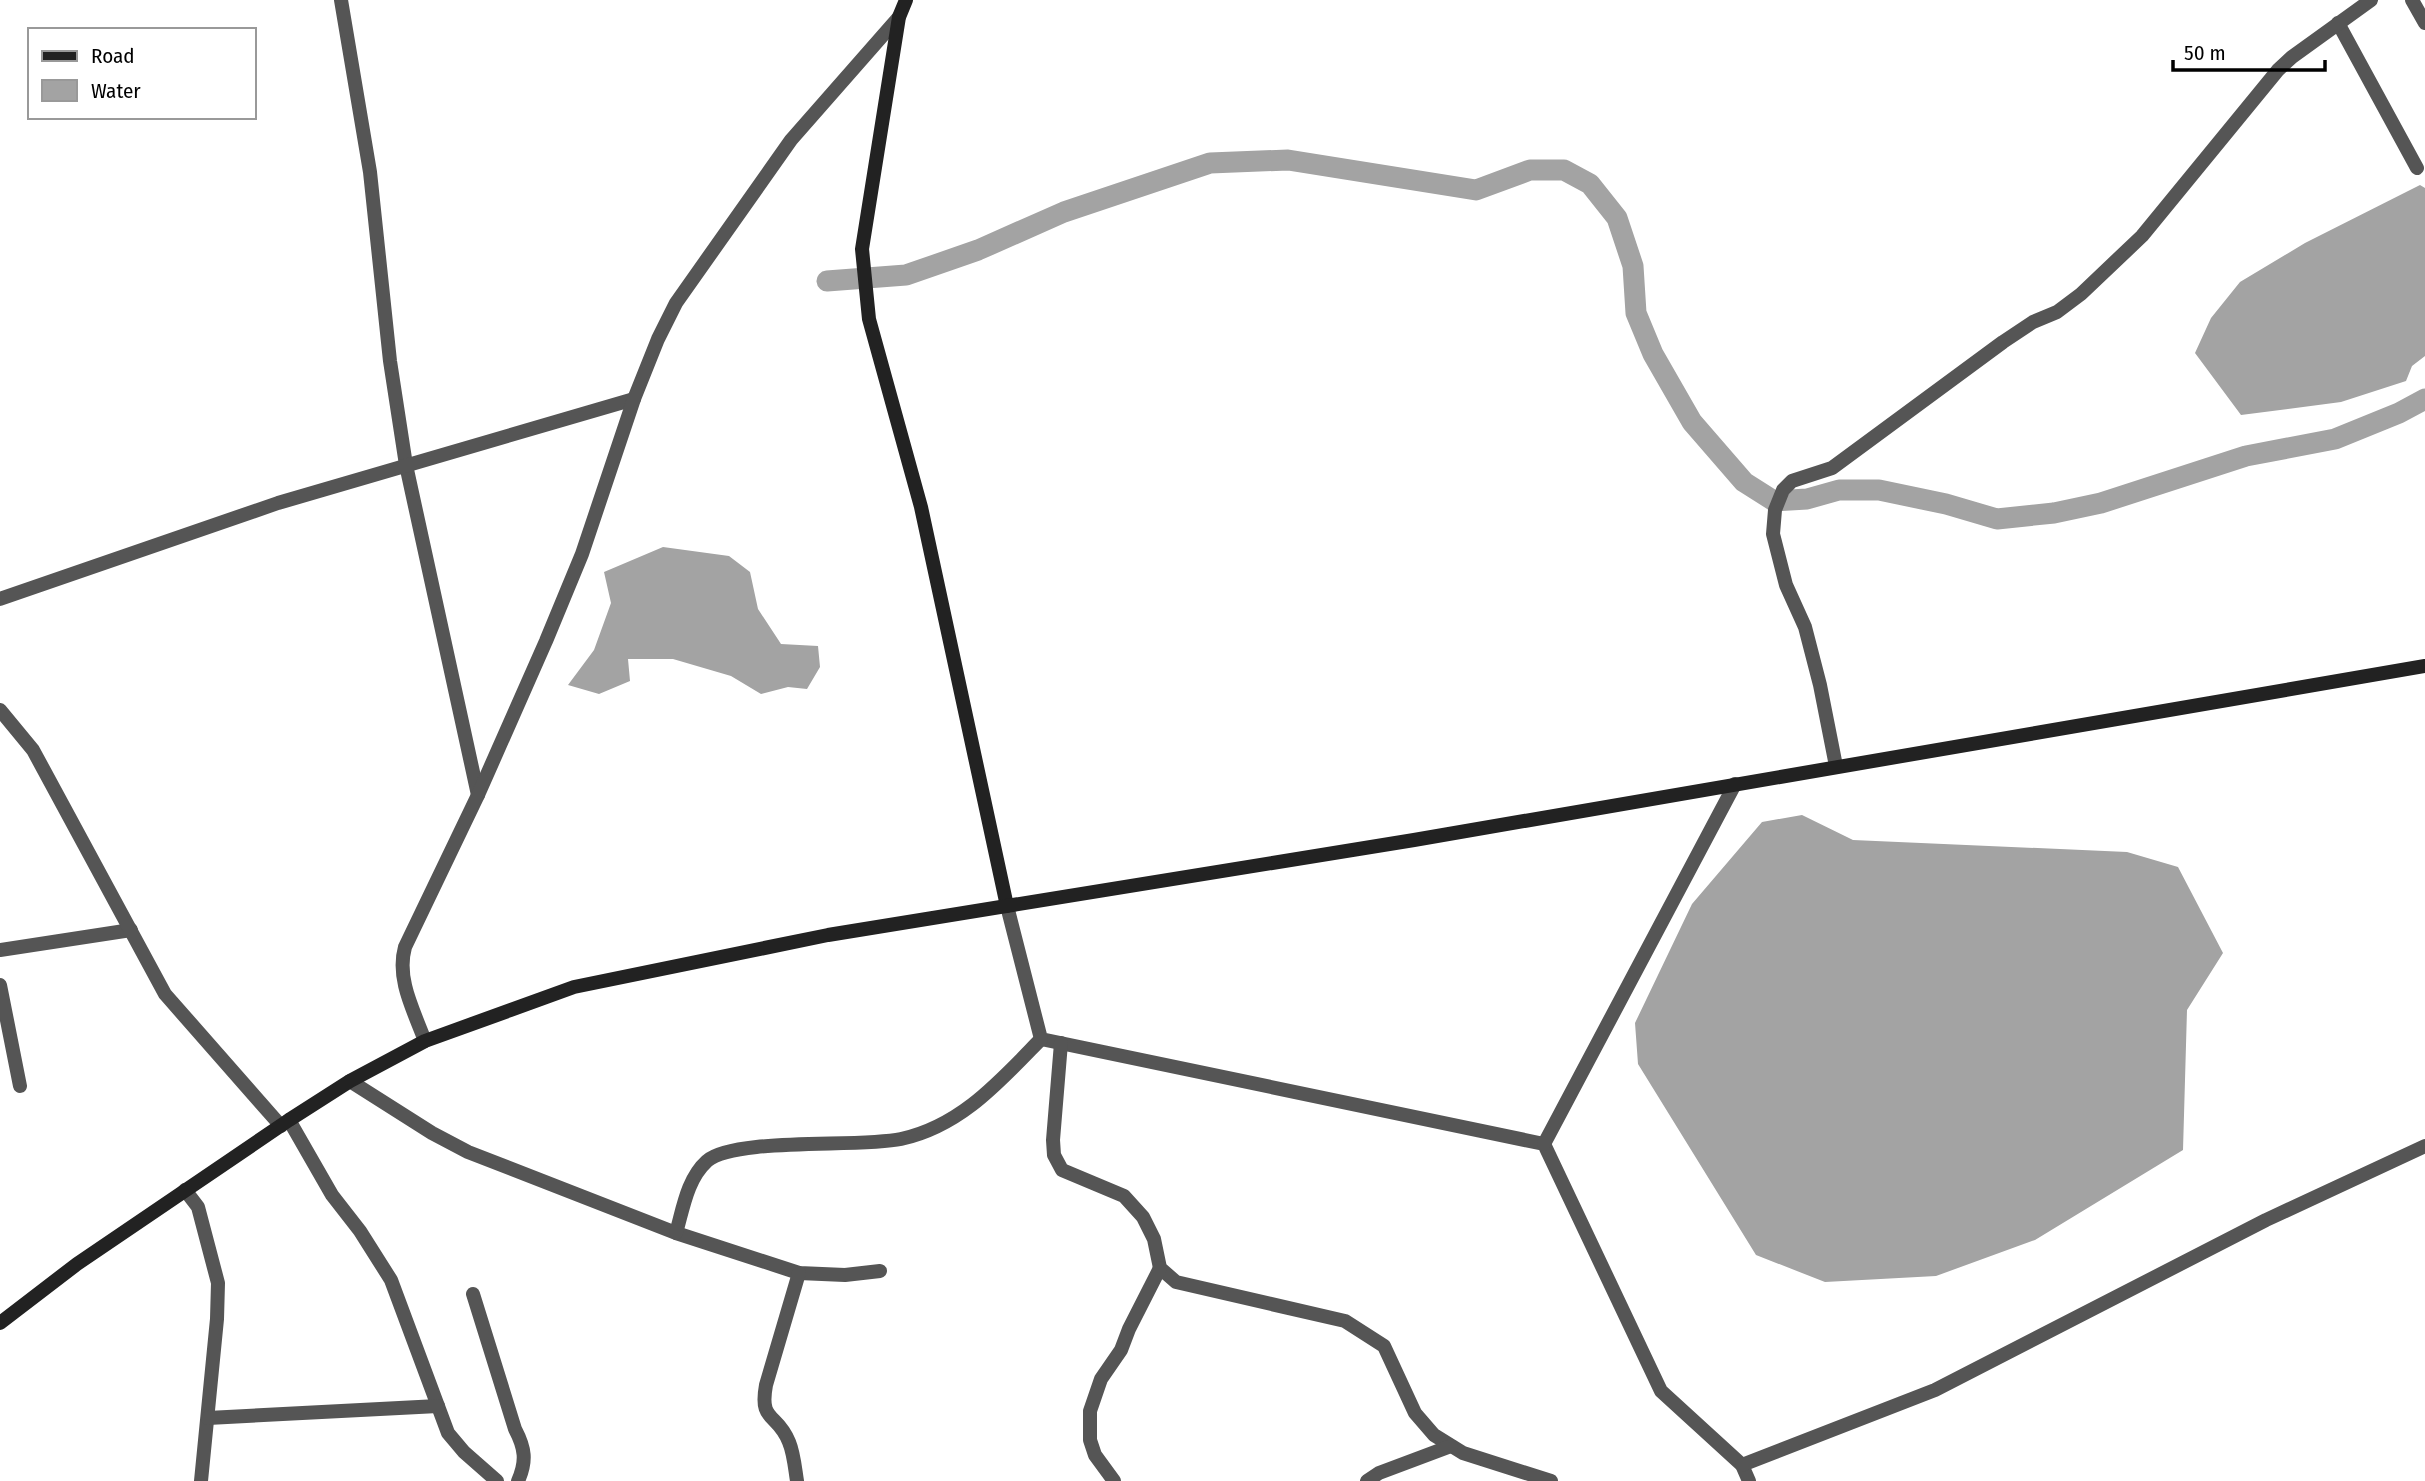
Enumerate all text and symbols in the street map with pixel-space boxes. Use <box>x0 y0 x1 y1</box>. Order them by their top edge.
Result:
legend <box>28 28 256 119</box>
scale bar <box>2173 28 2325 72</box>
text: 50 m <box>2184 40 2226 66</box>
text: Road <box>91 43 135 69</box>
text: Water <box>91 78 141 104</box>

